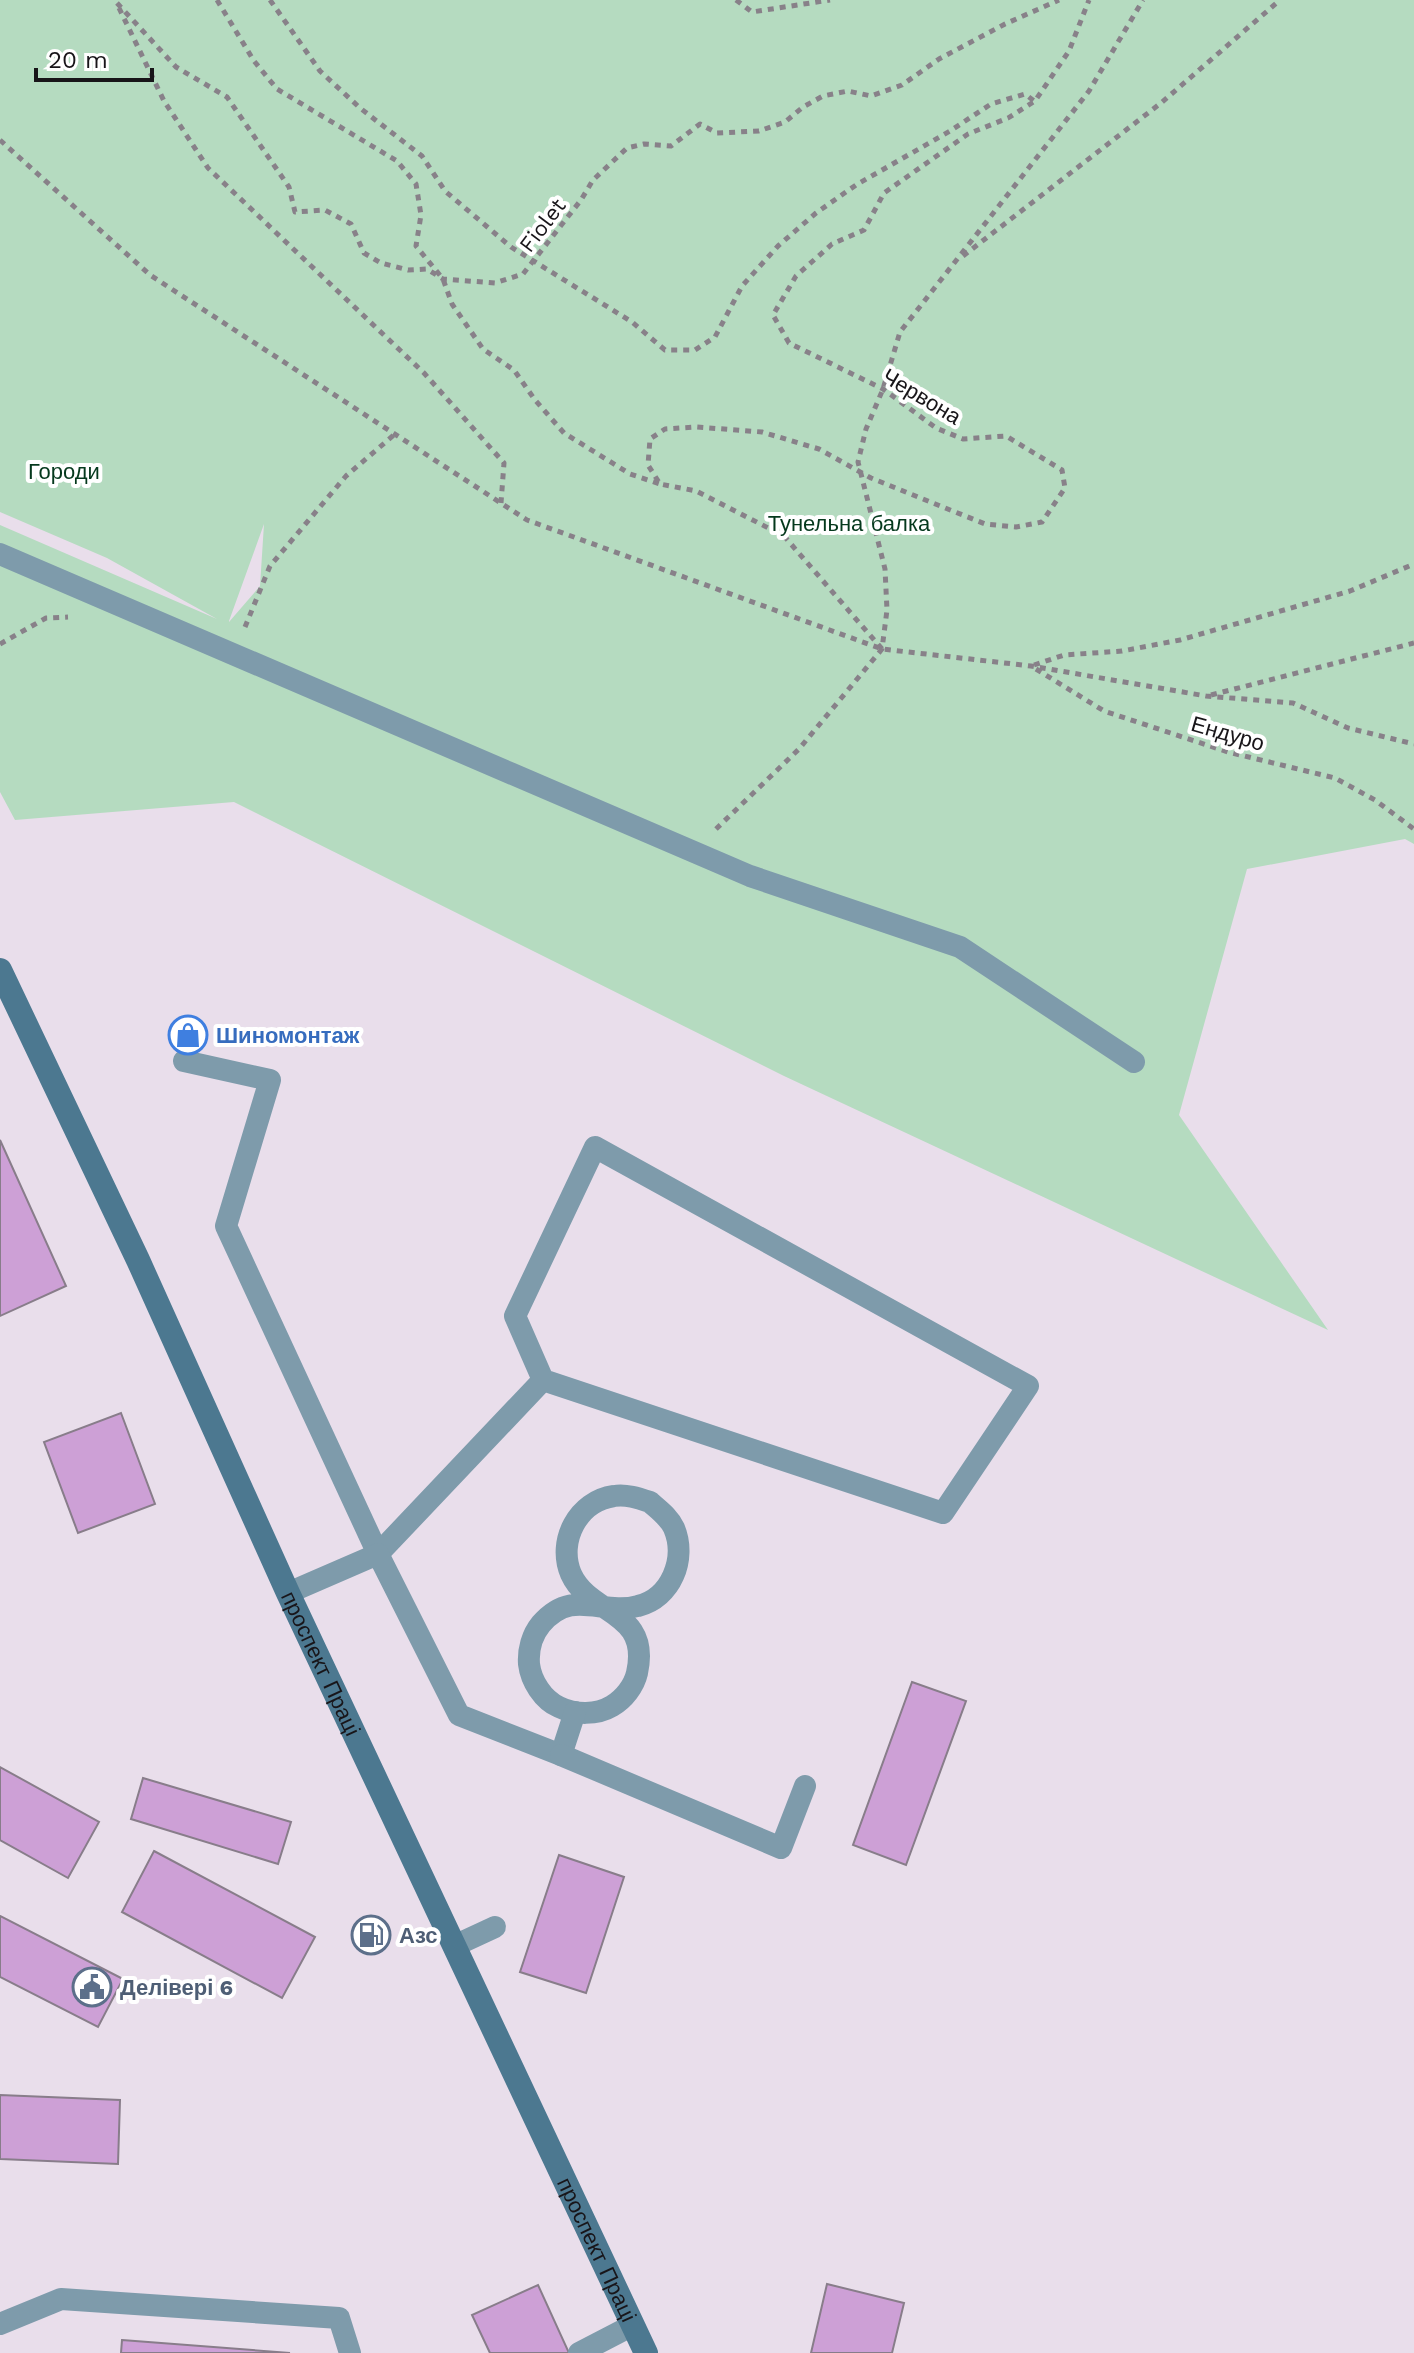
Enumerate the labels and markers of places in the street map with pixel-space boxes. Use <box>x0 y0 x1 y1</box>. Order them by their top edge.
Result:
shop icon: Шиномонтаж <box>167 1014 209 1056</box>
place label: Шиномонтаж <box>216 1023 360 1048</box>
fuel station icon: Азс <box>350 1914 392 1956</box>
place label: Азс <box>399 1923 438 1948</box>
public building icon: Делівері 6 <box>71 1966 113 2008</box>
place label: Делівері 6 <box>120 1975 233 2000</box>

